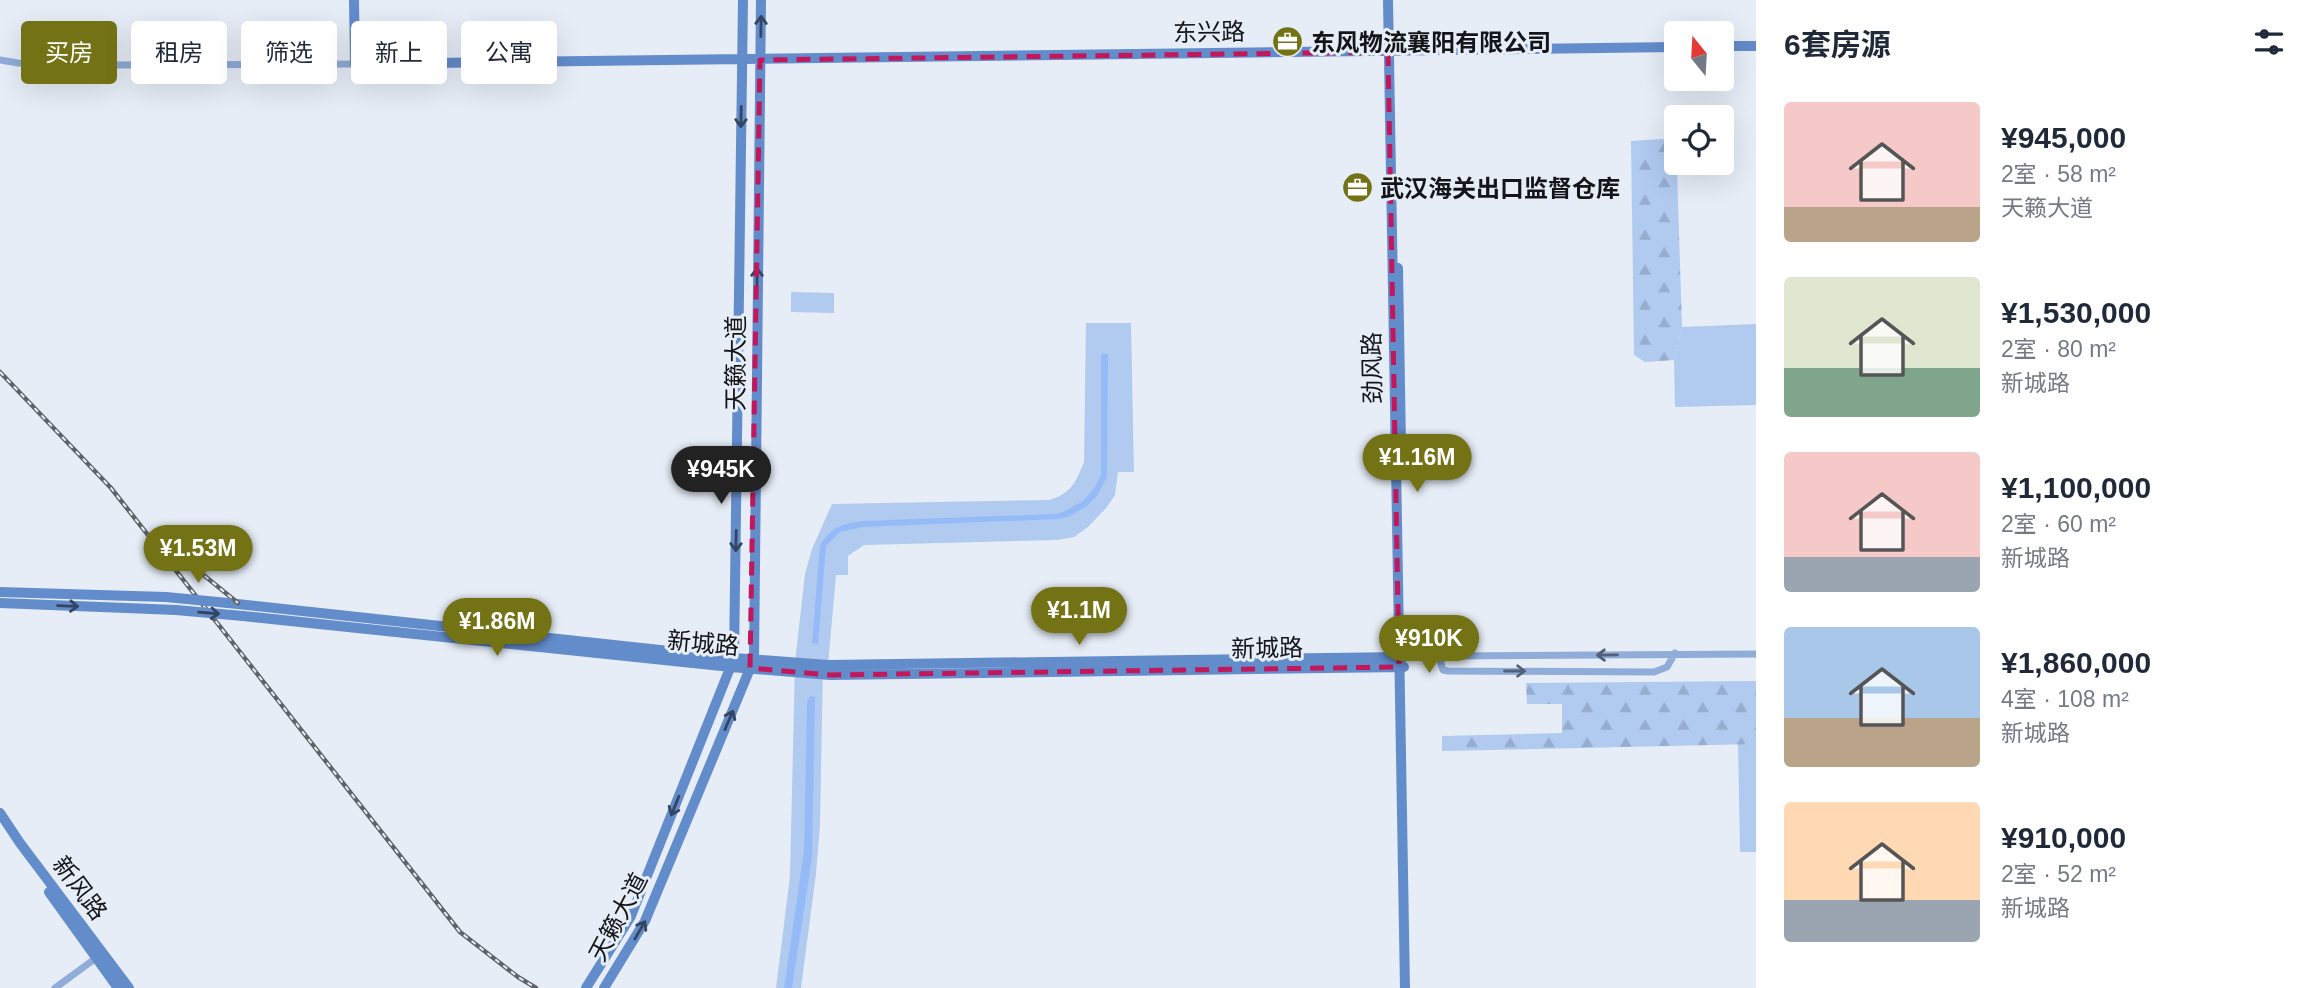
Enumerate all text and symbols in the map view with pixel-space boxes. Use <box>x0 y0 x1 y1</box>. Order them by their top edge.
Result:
one-way arrow <box>754 14 768 37</box>
street label: 东兴路 <box>1173 18 1245 46</box>
chip: 买房 <box>21 21 117 84</box>
chip: 租房 <box>131 21 227 84</box>
chip: 筛选 <box>241 21 337 84</box>
chip: 新上 <box>351 21 447 84</box>
chip: 公寓 <box>461 21 557 84</box>
north arrow <box>1664 21 1734 91</box>
map controls <box>1664 21 1734 175</box>
icon: filters <box>2250 23 2288 61</box>
office icon: 东风物流襄阳有限公司 <box>1271 25 1305 59</box>
text: 6套房源 <box>1784 28 1891 61</box>
place label: 东风物流襄阳有限公司 <box>1311 29 1551 56</box>
one-way arrow <box>734 105 747 128</box>
button: locate <box>1664 105 1734 175</box>
text: ¥945,000 <box>2001 121 2126 154</box>
icon: home <box>1840 130 1924 214</box>
text: 2室 · 58 m² <box>2001 161 2116 187</box>
office icon: 武汉海关出口监督仓库 <box>1340 171 1374 205</box>
place label: 武汉海关出口监督仓库 <box>1380 175 1620 202</box>
text: 天籁大道 <box>2001 195 2093 221</box>
one-way arrow <box>750 266 764 289</box>
text: ¥1,530,000 <box>2001 296 2151 329</box>
icon: home <box>1840 305 1924 389</box>
street label: 天籁大道 <box>722 315 749 411</box>
street label: 劲风路 <box>1358 332 1386 404</box>
text: 2室 · 80 m² <box>2001 336 2116 362</box>
text: 新城路 <box>2001 370 2070 396</box>
pin: ¥1.16M <box>1360 434 1474 494</box>
text: ¥1.16M <box>1379 444 1455 470</box>
pin: ¥945K <box>672 447 770 506</box>
text: ¥945K <box>687 456 755 482</box>
text: ¥1,100,000 <box>2001 471 2151 504</box>
icon: home <box>1840 480 1924 564</box>
text: 2室 · 60 m² <box>2001 511 2116 537</box>
pin: ¥1.53M <box>141 526 255 585</box>
one-way arrow <box>729 529 742 552</box>
text: ¥1.53M <box>160 535 236 561</box>
text: 新城路 <box>2001 545 2070 571</box>
pin: ¥1.1M <box>1030 588 1128 647</box>
text: ¥1.1M <box>1047 597 1111 623</box>
pin: ¥1.86M <box>440 598 554 658</box>
one-way arrow <box>56 599 79 612</box>
one-way arrow <box>198 607 220 620</box>
text: ¥1.86M <box>459 608 535 634</box>
pin: ¥910K <box>1380 616 1478 675</box>
text: ¥910K <box>1395 625 1463 651</box>
street label: 新城路 <box>666 626 740 660</box>
street label: 新城路 <box>1231 634 1303 662</box>
text: ¥1,860,000 <box>2001 646 2151 679</box>
one-way arrow <box>1596 649 1619 662</box>
icon: home <box>1840 655 1924 739</box>
one-way arrow <box>1504 664 1527 678</box>
text: 4室 · 108 m² <box>2001 686 2129 712</box>
one-way arrow <box>723 710 736 732</box>
text: 新城路 <box>2001 720 2070 746</box>
one-way arrow <box>667 794 680 816</box>
text: ¥910,000 <box>2001 821 2126 854</box>
icon: home <box>1840 830 1924 914</box>
street label: 新风路 <box>48 851 112 925</box>
text: 2室 · 52 m² <box>2001 861 2116 887</box>
street label: 天籁大道 <box>584 868 652 966</box>
text: 新城路 <box>2001 895 2070 921</box>
one-way arrow <box>633 920 647 940</box>

